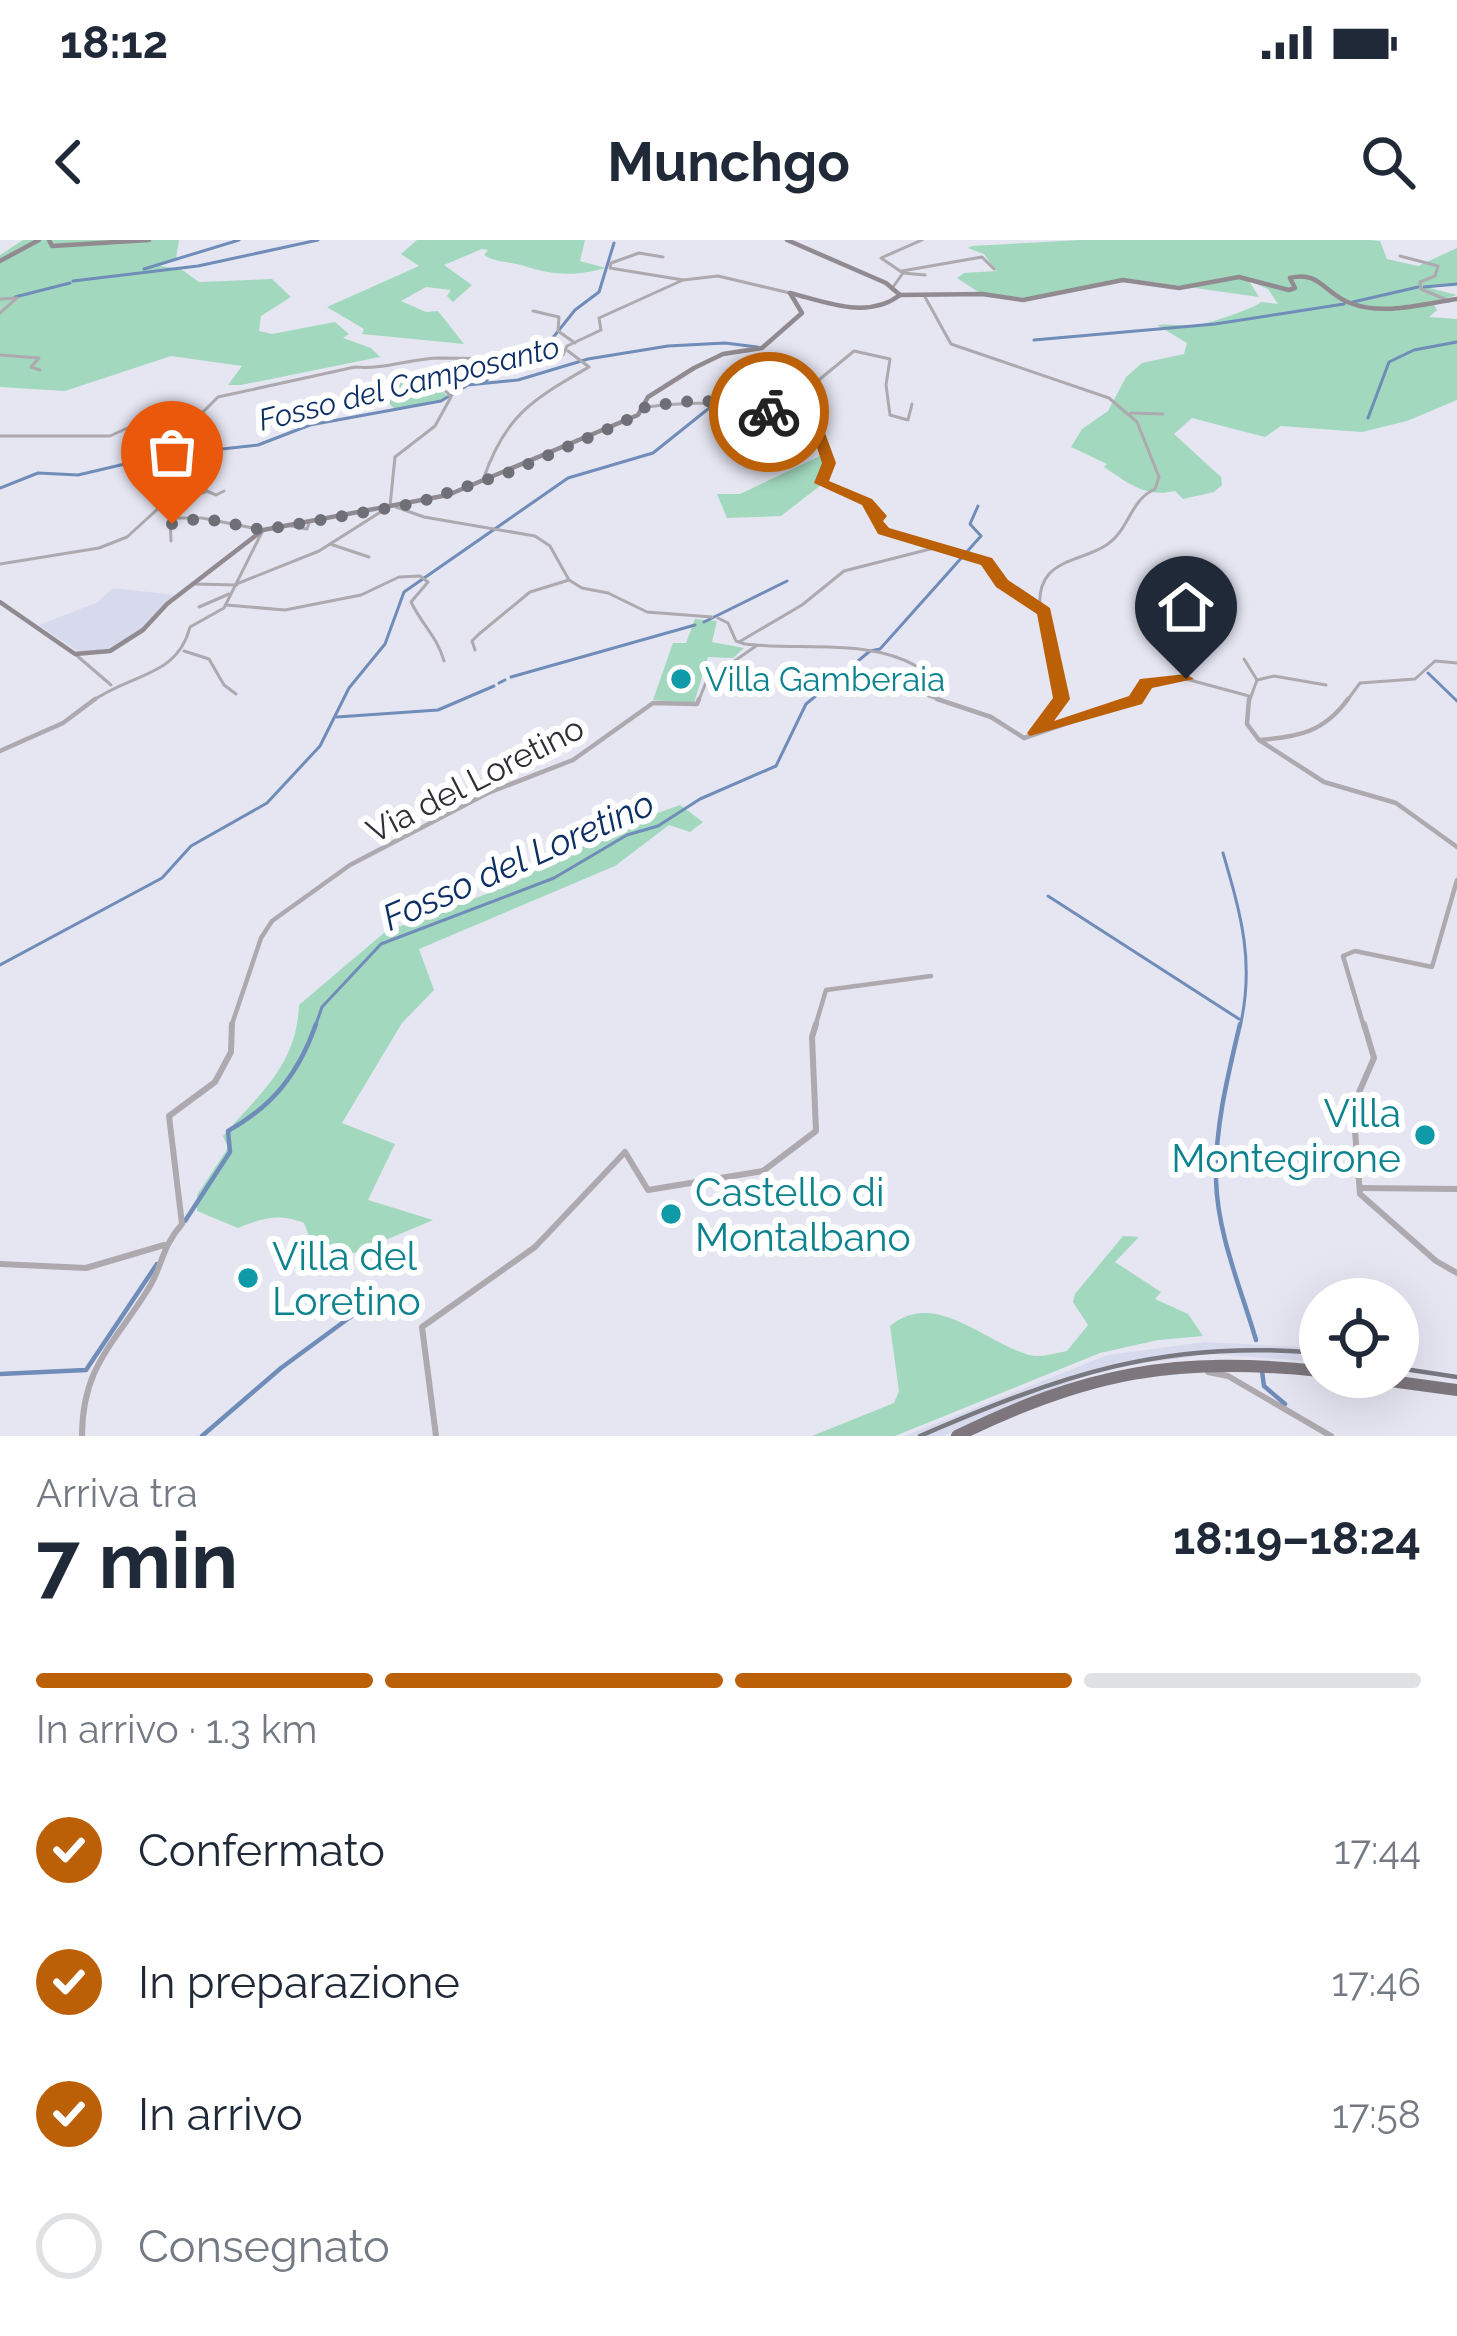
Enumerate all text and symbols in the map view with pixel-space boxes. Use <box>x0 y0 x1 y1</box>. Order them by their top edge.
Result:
text: 18:12 <box>60 16 168 69</box>
icon: back <box>36 129 102 195</box>
icon: search <box>1355 129 1421 195</box>
text: Munchgo <box>607 130 850 194</box>
water label: Fosso del Camposanto <box>255 329 563 438</box>
courier <box>709 352 829 472</box>
icon: bike <box>736 379 802 445</box>
pin <box>121 401 223 524</box>
icon: bag <box>139 419 205 485</box>
pin <box>1135 556 1237 679</box>
icon: home <box>1153 574 1219 640</box>
place label: Villa Gamberaia <box>705 660 945 699</box>
marker: Villa Gamberaia <box>668 666 694 692</box>
street label: Via del Loretino <box>360 708 590 851</box>
water label: Fosso del Loretino <box>376 781 660 939</box>
place label: Villa Montegirone <box>1171 1090 1401 1181</box>
marker: Villa Montegirone <box>1412 1122 1438 1148</box>
place label: Castello di Montalbano <box>695 1169 911 1260</box>
marker: Castello di Montalbano <box>658 1201 684 1227</box>
place label: Villa del Loretino <box>272 1233 421 1324</box>
marker: Villa del Loretino <box>235 1265 261 1291</box>
map controls <box>1299 1278 1419 1398</box>
button: locate <box>1299 1278 1419 1398</box>
text: Arriva tra <box>36 1470 198 1516</box>
text: 18:19–18:24 <box>1173 1512 1421 1565</box>
text: 7 min <box>36 1515 238 1606</box>
text: In arrivo · 1.3 km <box>36 1706 317 1752</box>
icon: check <box>36 1817 102 1883</box>
text: Confermato <box>138 1824 385 1877</box>
text: 17:44 <box>1334 1827 1421 1873</box>
icon: check <box>36 1949 102 2015</box>
text: In preparazione <box>138 1956 460 2009</box>
text: 17:46 <box>1332 1959 1421 2005</box>
icon: check <box>36 2081 102 2147</box>
text: In arrivo <box>138 2088 303 2141</box>
text: 17:58 <box>1332 2091 1421 2137</box>
text: Consegnato <box>138 2220 390 2273</box>

